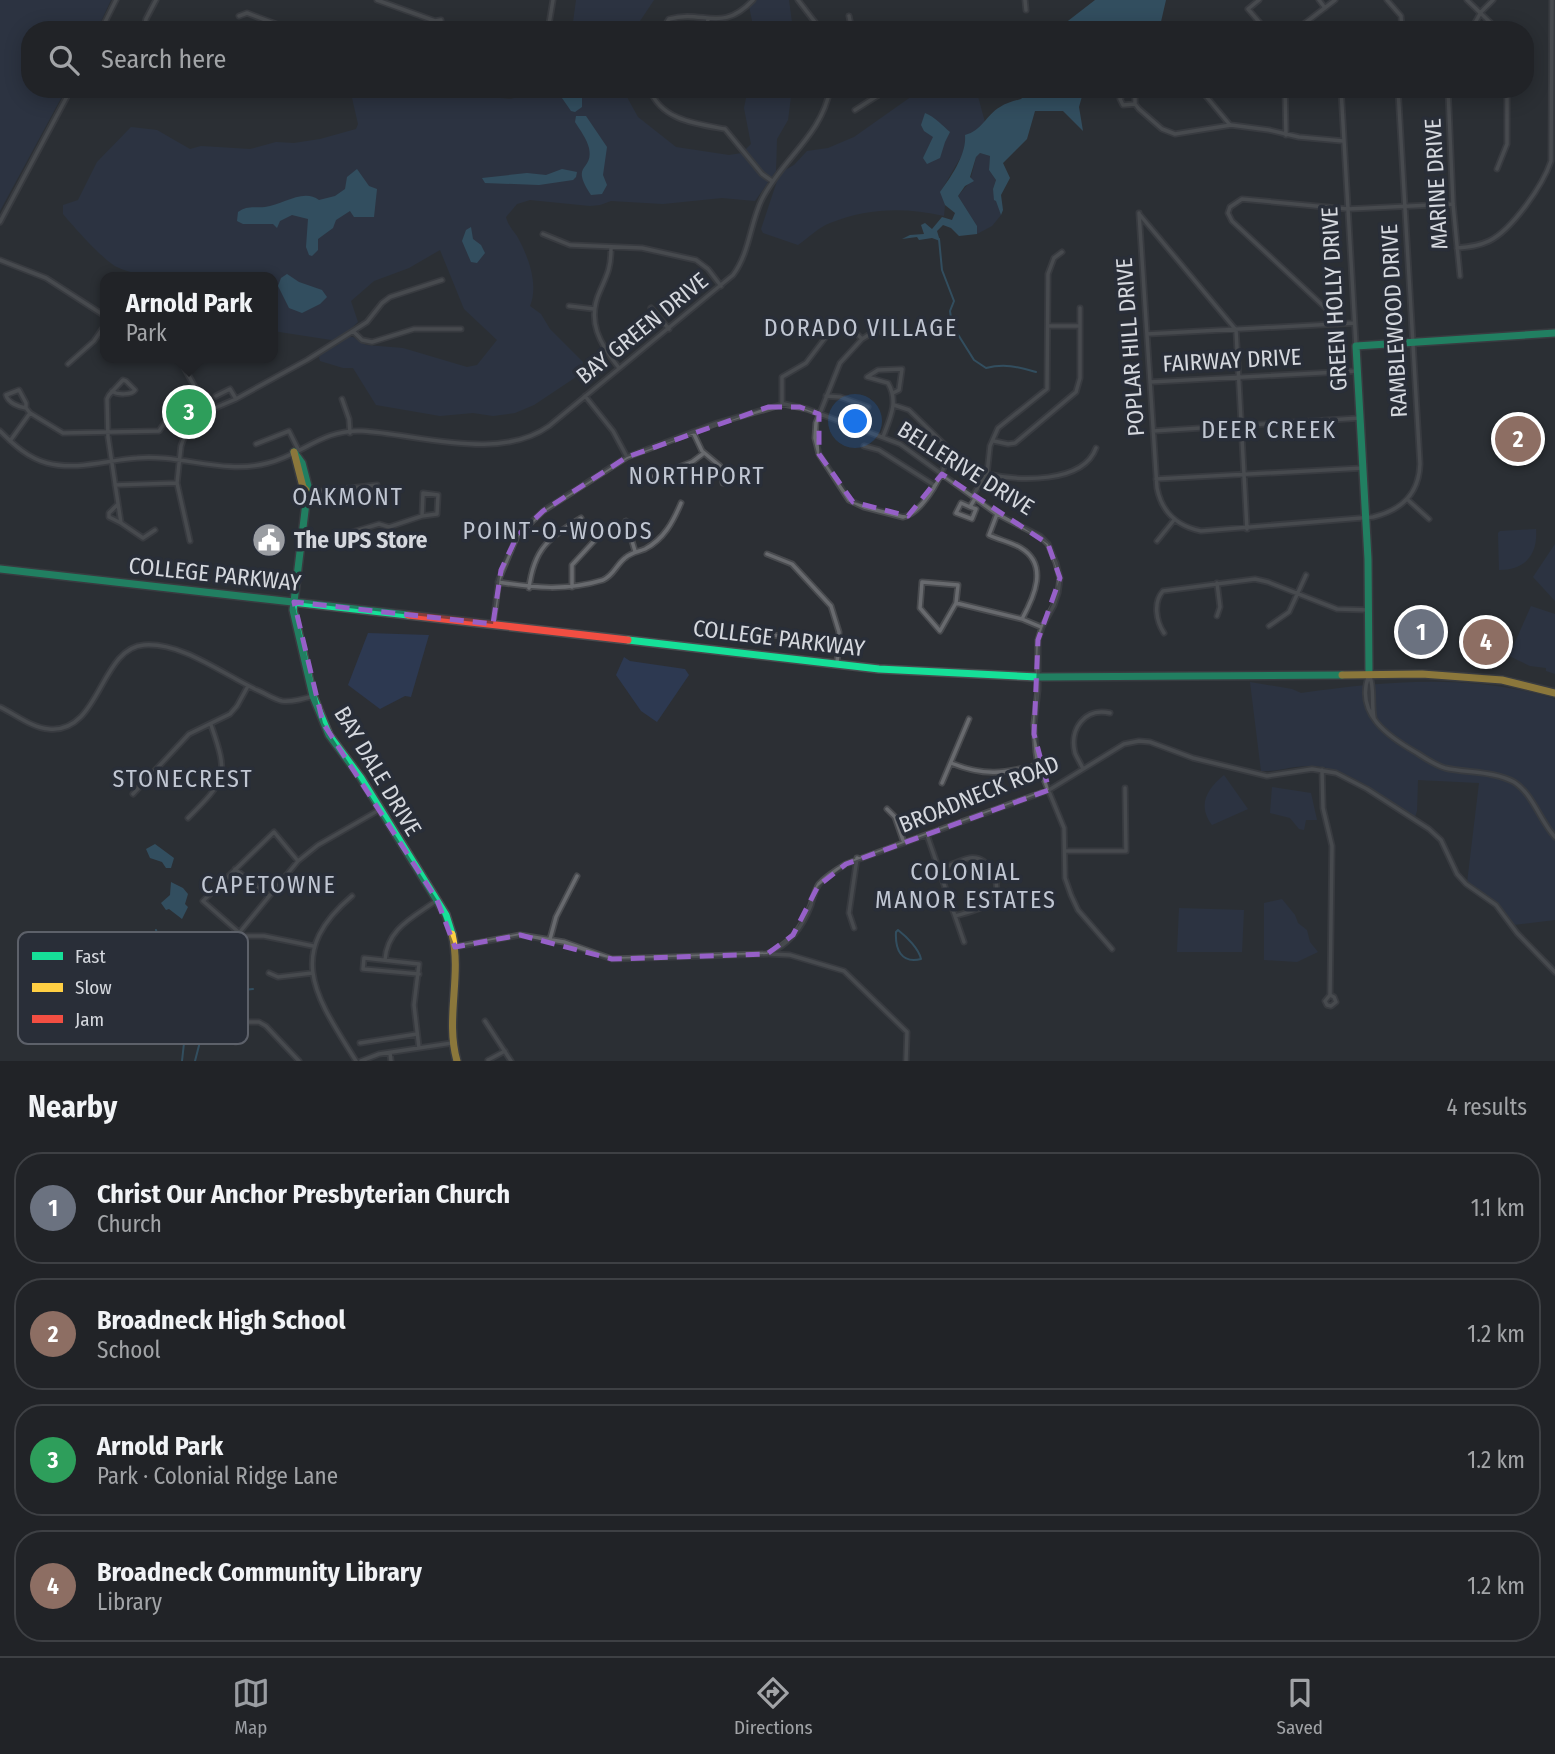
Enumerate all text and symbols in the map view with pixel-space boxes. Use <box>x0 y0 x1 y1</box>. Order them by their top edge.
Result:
search box <box>21 21 1534 98</box>
icon: search <box>45 41 83 79</box>
text: Search here <box>101 44 226 75</box>
street label: MARINE DRIVE <box>1419 118 1453 250</box>
street label: GREEN HOLLY DRIVE <box>1315 206 1353 392</box>
street label: RAMBLEWOOD DRIVE <box>1375 223 1413 419</box>
street label: POPLAR HILL DRIVE <box>1110 257 1150 437</box>
street label: BAY GREEN DRIVE <box>570 266 714 390</box>
popup <box>100 272 278 363</box>
text: Arnold Park <box>126 288 252 319</box>
district label: DORADO VILLAGE <box>764 314 958 342</box>
text: Park <box>126 319 167 347</box>
street label: FAIRWAY DRIVE <box>1162 342 1302 378</box>
pin: 3 <box>166 386 212 438</box>
your location <box>838 404 872 438</box>
pin: 2 <box>1495 413 1541 465</box>
street label: BELLERIVE DRIVE <box>893 415 1039 521</box>
district label: DEER CREEK <box>1201 416 1337 444</box>
district label: NORTHPORT <box>628 462 766 490</box>
district label: OAKMONT <box>292 483 404 511</box>
district label: POINT-O-WOODS <box>462 517 654 545</box>
public building icon: The UPS Store <box>250 521 288 559</box>
place label: The UPS Store <box>294 526 428 554</box>
street label: COLLEGE PARKWAY <box>127 551 303 597</box>
pin: 1 <box>1398 606 1444 658</box>
street label: COLLEGE PARKWAY <box>691 614 867 663</box>
pin: 4 <box>1463 616 1509 668</box>
street label: BAY DALE DRIVE <box>328 701 428 841</box>
street label: BROADNECK ROAD <box>895 749 1063 839</box>
district label: STONECREST <box>112 765 254 793</box>
district label: COLONIAL MANOR ESTATES <box>875 858 1057 914</box>
district label: CAPETOWNE <box>201 871 337 899</box>
legend <box>18 932 248 1044</box>
text: Fast <box>75 945 106 968</box>
text: Slow <box>75 976 112 999</box>
text: Jam <box>75 1008 104 1031</box>
text: Nearby <box>28 1089 117 1125</box>
text: 4 results <box>1446 1093 1527 1121</box>
text: Christ Our Anchor Presbyterian Church <box>97 1179 510 1210</box>
text: 1 <box>48 1194 58 1222</box>
text: 1.1 km <box>1471 1194 1525 1222</box>
text: Church <box>97 1210 162 1238</box>
text: Broadneck High School <box>97 1305 346 1336</box>
text: 2 <box>48 1320 58 1348</box>
text: 1.2 km <box>1467 1320 1525 1348</box>
text: School <box>97 1336 161 1364</box>
text: Arnold Park <box>97 1431 223 1462</box>
text: 3 <box>48 1446 58 1474</box>
text: 1.2 km <box>1467 1446 1525 1474</box>
text: Park · Colonial Ridge Lane <box>97 1462 338 1490</box>
text: Broadneck Community Library <box>97 1557 422 1588</box>
text: 4 <box>47 1572 59 1600</box>
text: 1.2 km <box>1467 1572 1525 1600</box>
text: Library <box>97 1588 162 1616</box>
tab: Map <box>232 1674 270 1739</box>
tab: Directions <box>734 1674 813 1739</box>
tab: Saved <box>1277 1674 1323 1739</box>

